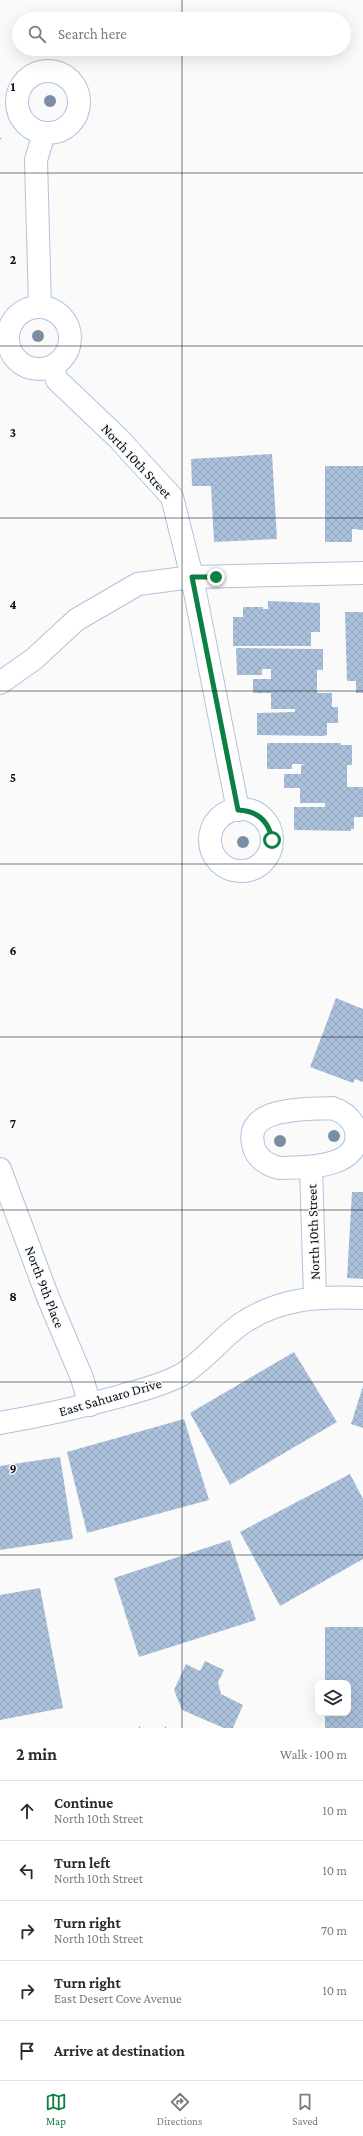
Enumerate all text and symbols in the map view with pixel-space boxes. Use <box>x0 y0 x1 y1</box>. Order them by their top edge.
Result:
search box <box>12 12 351 56</box>
icon: search <box>26 23 48 45</box>
text: Search here <box>58 26 127 42</box>
text: 1 <box>11 79 16 94</box>
text: 2 <box>10 252 17 267</box>
street label: North 10th Street <box>98 420 176 502</box>
text: 3 <box>10 425 16 440</box>
route end <box>207 568 225 586</box>
text: 4 <box>9 597 17 612</box>
text: 5 <box>10 770 16 785</box>
route start <box>263 831 281 849</box>
text: 6 <box>9 943 17 958</box>
text: 7 <box>10 1116 16 1131</box>
street label: North 10th Street <box>303 1183 323 1280</box>
street label: North 9th Place <box>22 1244 68 1330</box>
text: 8 <box>9 1289 17 1304</box>
street label: East Sahuaro Drive <box>57 1375 163 1419</box>
text: 9 <box>9 1461 17 1476</box>
map controls <box>315 1680 351 1716</box>
button: layers <box>315 1680 351 1716</box>
text: 2 min <box>16 1745 57 1764</box>
text: Walk · 100 m <box>280 1747 347 1762</box>
text: Continue <box>54 1795 113 1811</box>
icon: ahead <box>16 1800 38 1822</box>
text: 10 m <box>322 1803 347 1818</box>
text: North 10th Street <box>54 1811 143 1826</box>
text: Turn left <box>54 1855 110 1871</box>
icon: left <box>16 1860 38 1882</box>
text: 10 m <box>322 1863 347 1878</box>
text: North 10th Street <box>54 1871 143 1886</box>
text: Turn right <box>54 1915 121 1931</box>
icon: right <box>16 1920 38 1942</box>
text: 70 m <box>321 1923 347 1938</box>
text: North 10th Street <box>54 1931 143 1946</box>
text: Turn right <box>54 1975 121 1991</box>
icon: right <box>16 1980 38 2002</box>
text: 10 m <box>322 1983 347 1998</box>
text: East Desert Cove Avenue <box>54 1991 182 2006</box>
icon: arrive <box>16 2040 38 2062</box>
text: Arrive at destination <box>54 2043 185 2059</box>
tab: Map <box>45 2091 67 2127</box>
tab: Directions <box>157 2091 202 2127</box>
tab: Saved <box>292 2091 318 2127</box>

